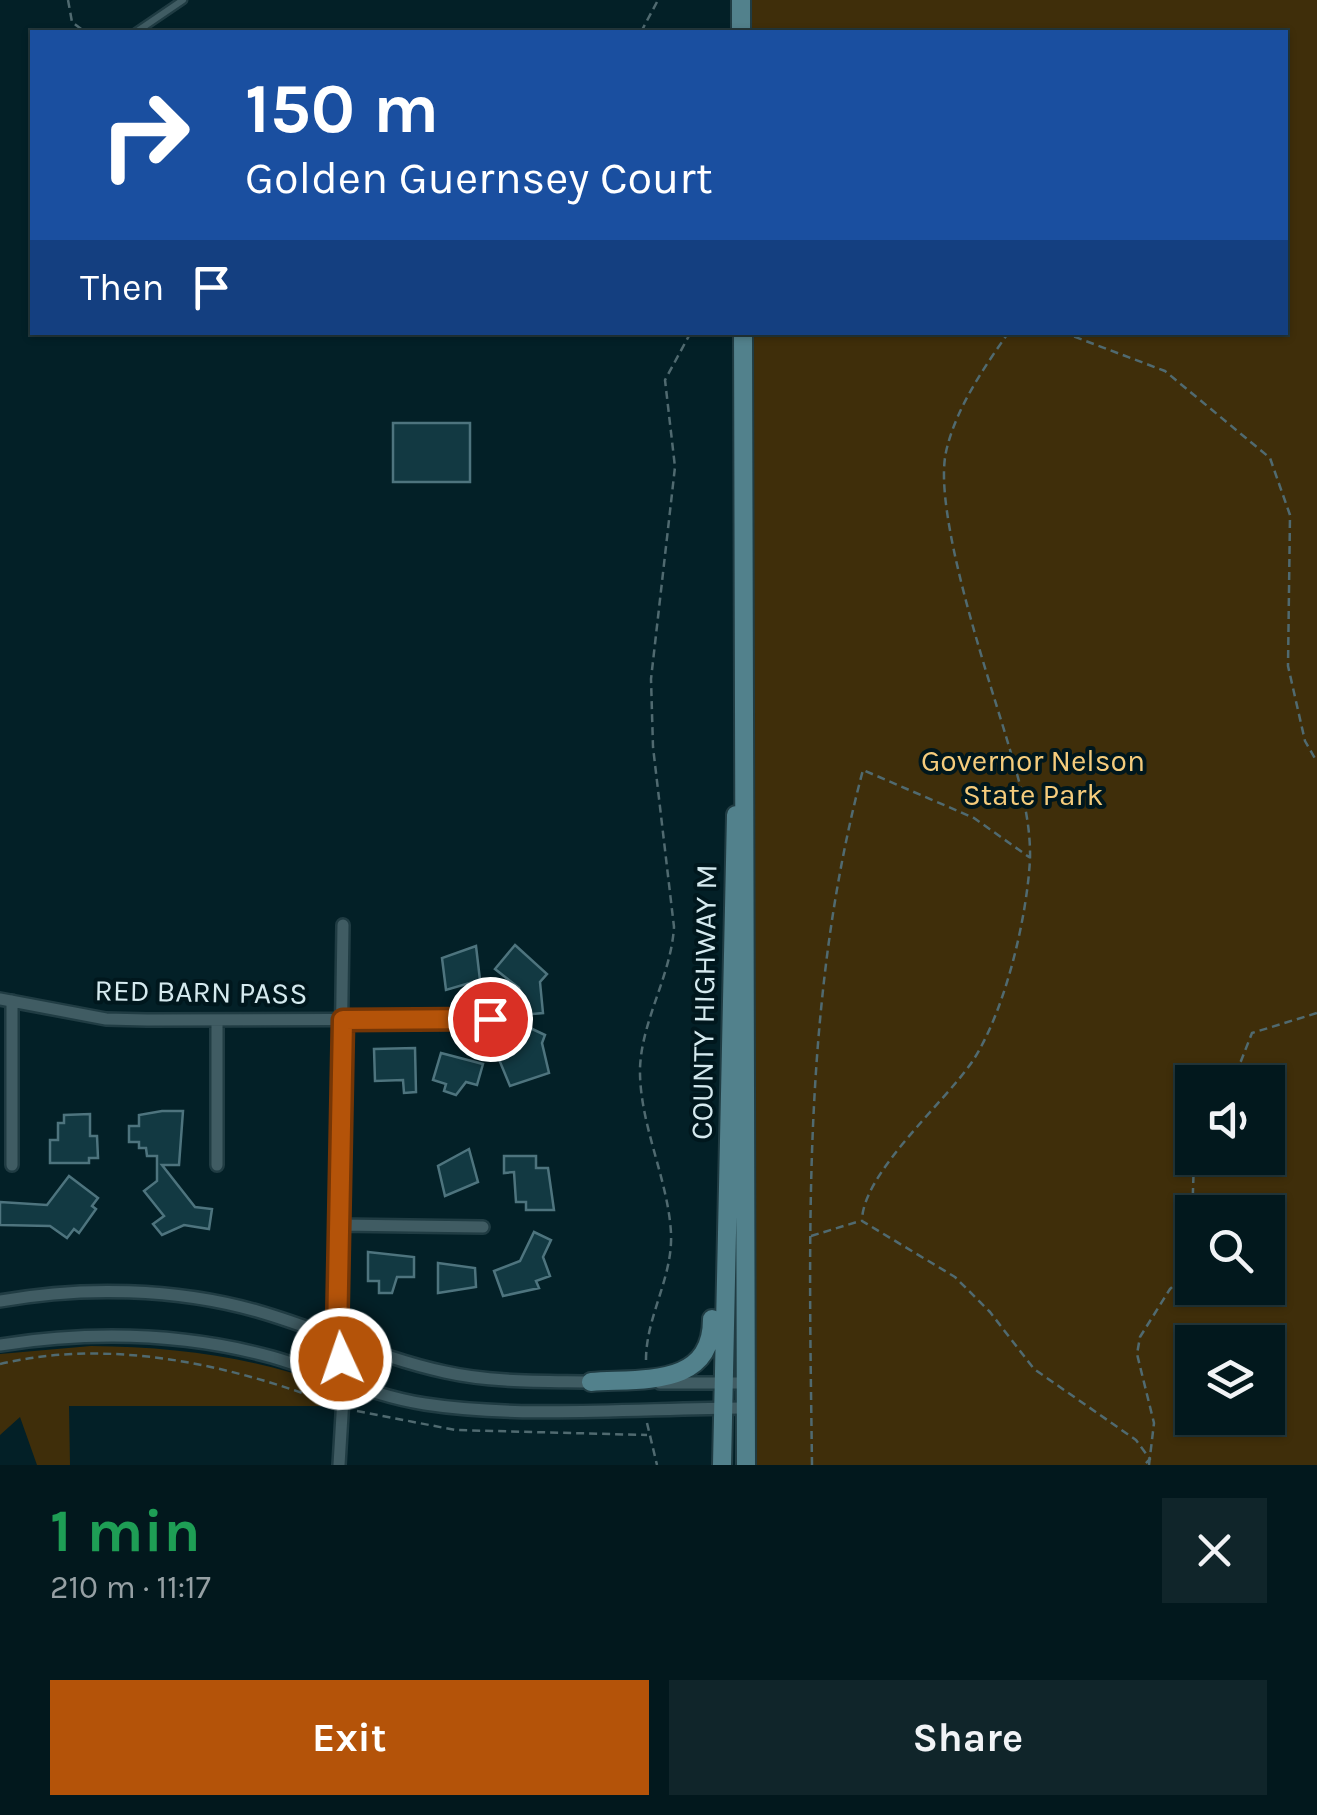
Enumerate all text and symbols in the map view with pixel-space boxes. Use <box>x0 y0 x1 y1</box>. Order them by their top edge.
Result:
text: 150 m <box>245 68 439 150</box>
icon: right <box>80 70 210 200</box>
text: Golden Guernsey Court <box>245 152 713 204</box>
icon: arrive <box>184 260 239 315</box>
text: Then <box>80 265 164 310</box>
park label: Governor Nelson State Park <box>921 743 1145 813</box>
street label: COUNTY HIGHWAY M <box>684 864 724 1140</box>
street label: RED BARN PASS <box>94 972 308 1012</box>
pin <box>448 977 533 1062</box>
icon: arrive <box>463 992 518 1047</box>
map controls <box>1175 1065 1285 1435</box>
button: sound <box>1175 1065 1285 1175</box>
button: search <box>1175 1195 1285 1305</box>
position arrow <box>289 1307 393 1411</box>
button: layers <box>1175 1325 1285 1435</box>
text: 1 min <box>50 1496 201 1566</box>
button: close <box>1162 1498 1267 1603</box>
text: 210 m · 11:17 <box>50 1569 211 1606</box>
button: Exit <box>50 1680 649 1795</box>
button: Share <box>669 1680 1267 1795</box>

